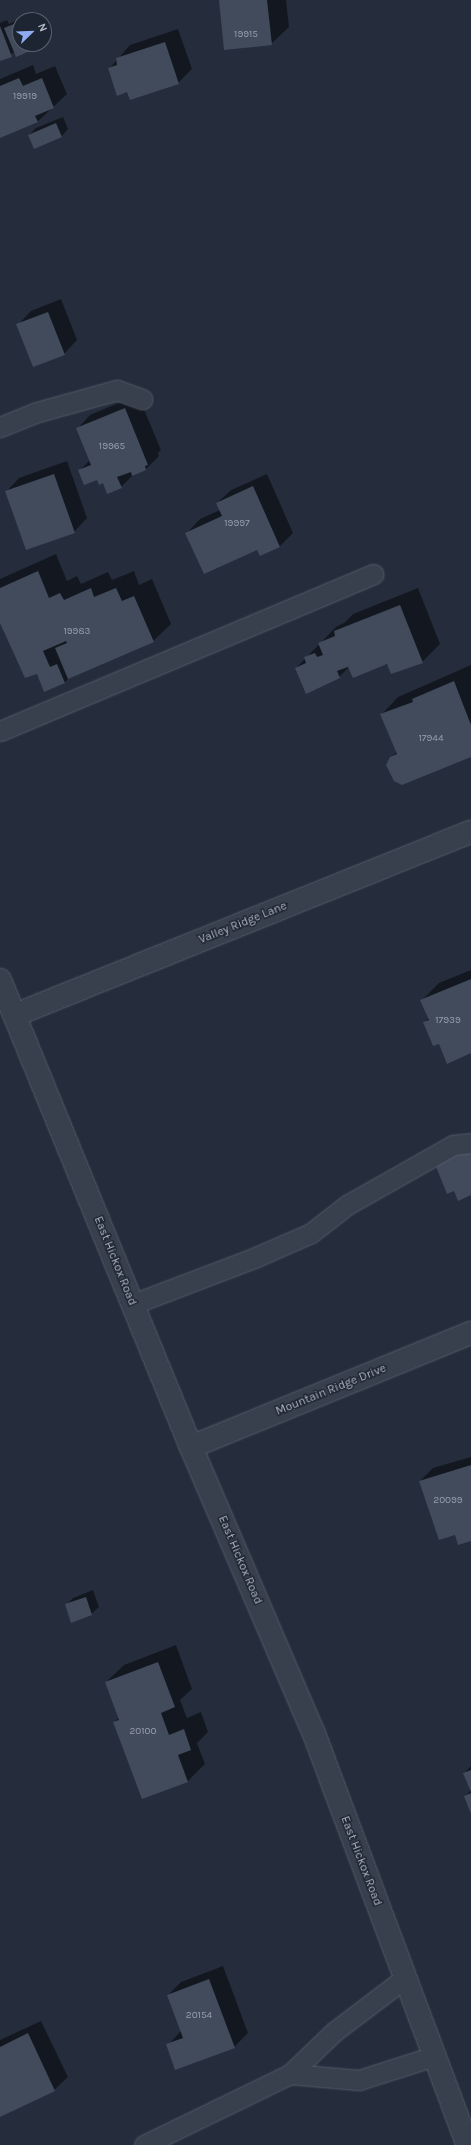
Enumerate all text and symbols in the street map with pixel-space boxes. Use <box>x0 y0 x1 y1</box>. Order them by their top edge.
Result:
north arrow <box>12 12 52 52</box>
text: N <box>35 21 50 34</box>
house number: 19915 <box>234 29 258 41</box>
house number: 19919 <box>13 91 37 103</box>
house number: 19965 <box>99 441 125 453</box>
house number: 19997 <box>224 518 250 530</box>
house number: 19983 <box>64 626 90 638</box>
house number: 17944 <box>419 733 443 745</box>
street label: Valley Ridge Lane <box>197 899 289 947</box>
house number: 17939 <box>435 1015 461 1027</box>
street label: East Hickox Road <box>91 1214 139 1308</box>
street label: Mountain Ridge Drive <box>274 1361 388 1419</box>
house number: 20099 <box>433 1495 463 1507</box>
street label: East Hickox Road <box>215 1514 265 1606</box>
house number: 20100 <box>130 1726 156 1738</box>
street label: East Hickox Road <box>337 1814 385 1908</box>
house number: 20154 <box>186 2010 212 2022</box>

